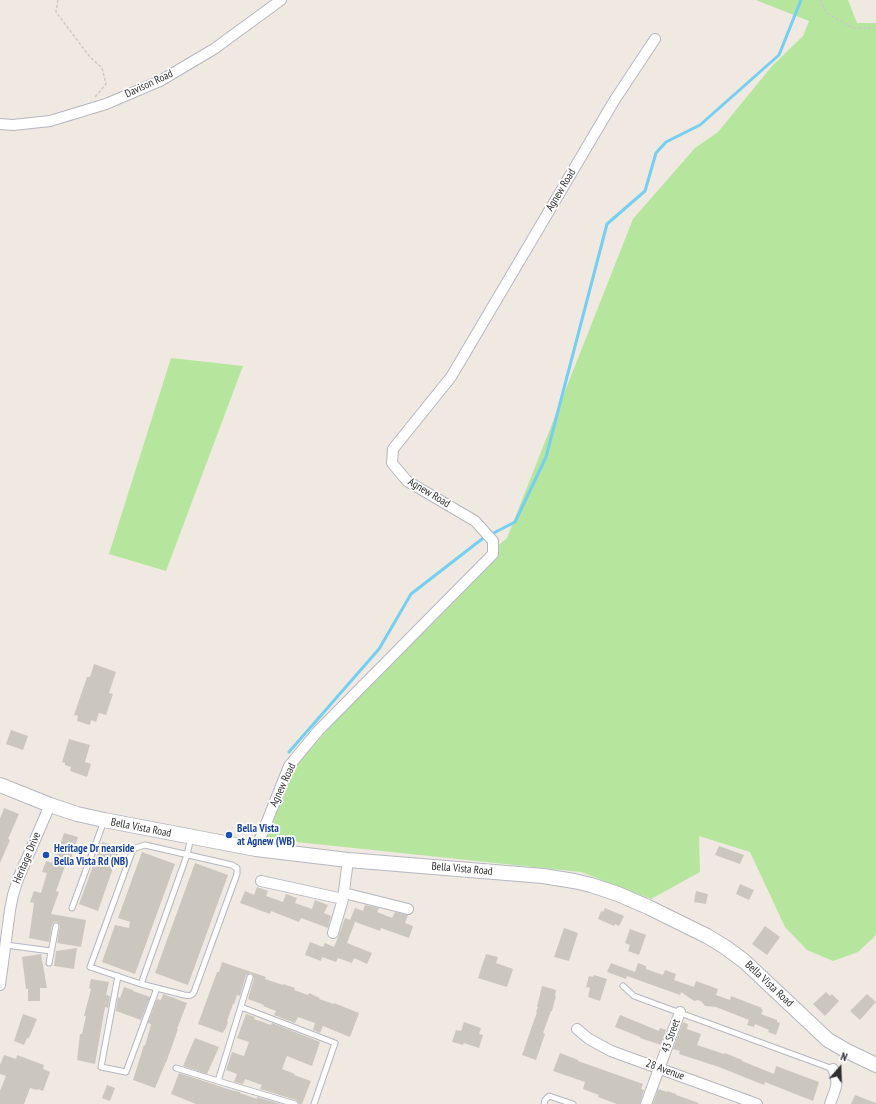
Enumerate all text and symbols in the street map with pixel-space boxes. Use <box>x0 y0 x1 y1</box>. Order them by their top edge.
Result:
street label: Davison Road <box>123 67 175 101</box>
street label: Agnew Road <box>543 167 579 213</box>
street label: Agnew Road <box>406 475 452 511</box>
street label: Agnew Road <box>267 761 299 809</box>
street label: Bella Vista Road <box>110 816 172 840</box>
place label: Bella Vista at Agnew (WB) <box>237 822 295 848</box>
street label: Heritage Drive <box>10 830 44 886</box>
marker: Bella Vista at Agnew (WB) <box>224 830 234 840</box>
place label: Heritage Dr nearside Bella Vista Rd (NB) <box>54 842 135 868</box>
marker: Heritage Dr nearside Bella Vista Rd (NB) <box>41 850 51 860</box>
street label: Bella Vista Road <box>431 860 493 878</box>
street label: Bella Vista Road <box>742 958 796 1010</box>
street label: 43 Street <box>659 1017 683 1055</box>
north arrow <box>820 1048 860 1088</box>
text: N <box>839 1049 849 1064</box>
street label: 28 Avenue <box>644 1057 686 1083</box>

